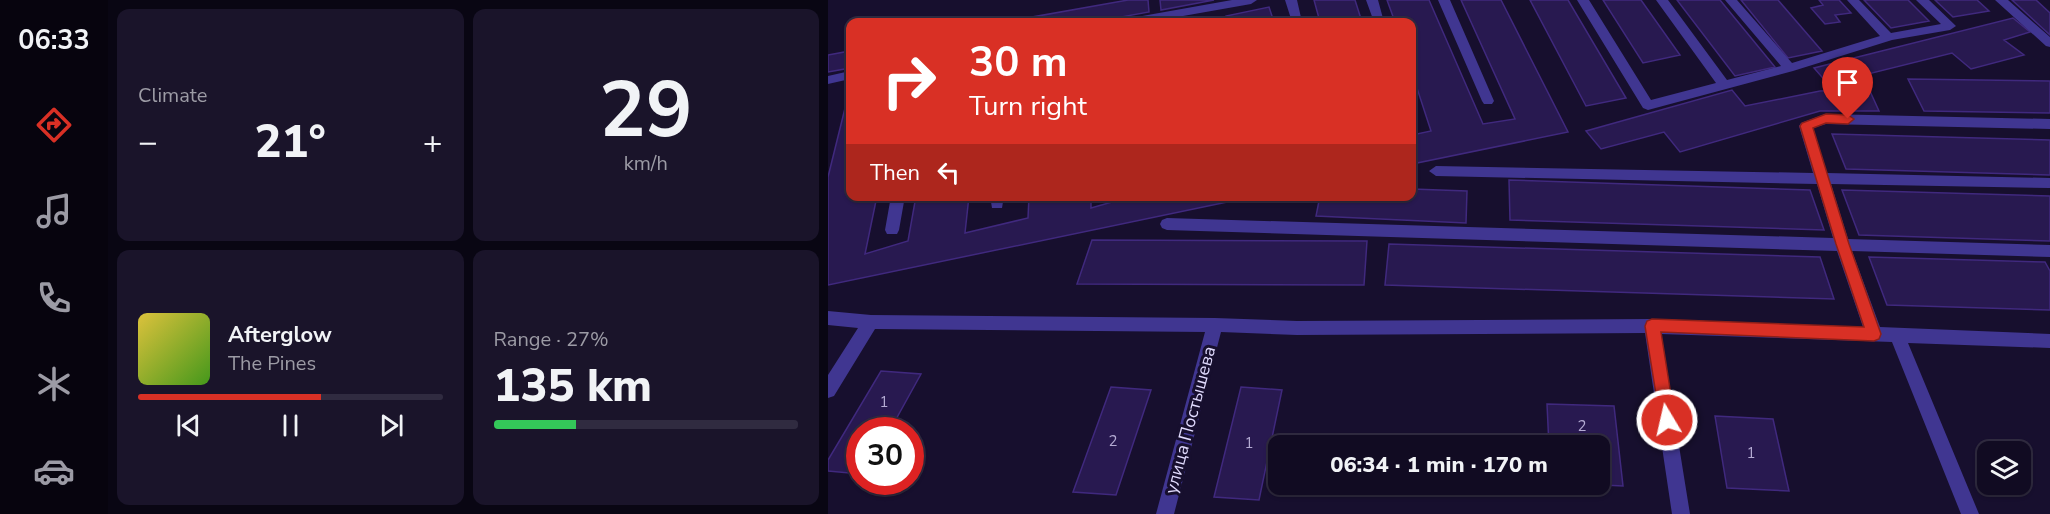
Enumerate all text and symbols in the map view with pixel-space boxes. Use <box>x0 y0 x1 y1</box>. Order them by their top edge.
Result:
text: 06:33 <box>18 22 90 59</box>
text: 30 m <box>969 34 1068 91</box>
icon: right <box>870 42 948 120</box>
text: 29 <box>599 57 693 164</box>
pin <box>1822 57 1873 119</box>
icon: arrive <box>1831 66 1864 99</box>
text: Climate <box>138 82 207 109</box>
text: Turn right <box>969 88 1087 125</box>
icon: directions <box>33 104 75 146</box>
text: 21° <box>255 112 326 173</box>
text: − <box>138 120 158 165</box>
text: + <box>423 120 443 165</box>
text: km/h <box>624 150 668 177</box>
icon: left <box>932 156 965 189</box>
text: Then <box>870 158 920 188</box>
icon: music <box>33 190 75 232</box>
icon: phone <box>33 277 75 319</box>
text: Afterglow <box>228 320 332 350</box>
text: Range · 27% <box>494 326 609 353</box>
street label: улица Постышева <box>1159 343 1221 497</box>
text: The Pines <box>228 350 316 377</box>
text: 135 km <box>494 356 652 417</box>
icon: climate <box>33 363 75 405</box>
position arrow <box>1635 388 1699 452</box>
house number: 1 <box>879 392 889 412</box>
icon: previous <box>172 409 205 442</box>
icon: pause <box>274 409 307 442</box>
icon: next <box>375 409 408 442</box>
house number: 2 <box>1577 416 1587 436</box>
speed limit sign: 30 <box>846 417 924 495</box>
house number: 2 <box>1108 431 1118 451</box>
house number: 1 <box>1244 433 1254 453</box>
map controls <box>1977 441 2031 495</box>
button: layers <box>1977 441 2031 495</box>
house number: 1 <box>1746 443 1756 463</box>
icon: car <box>33 450 75 492</box>
text: 06:34 · 1 min · 170 m <box>1330 450 1548 480</box>

